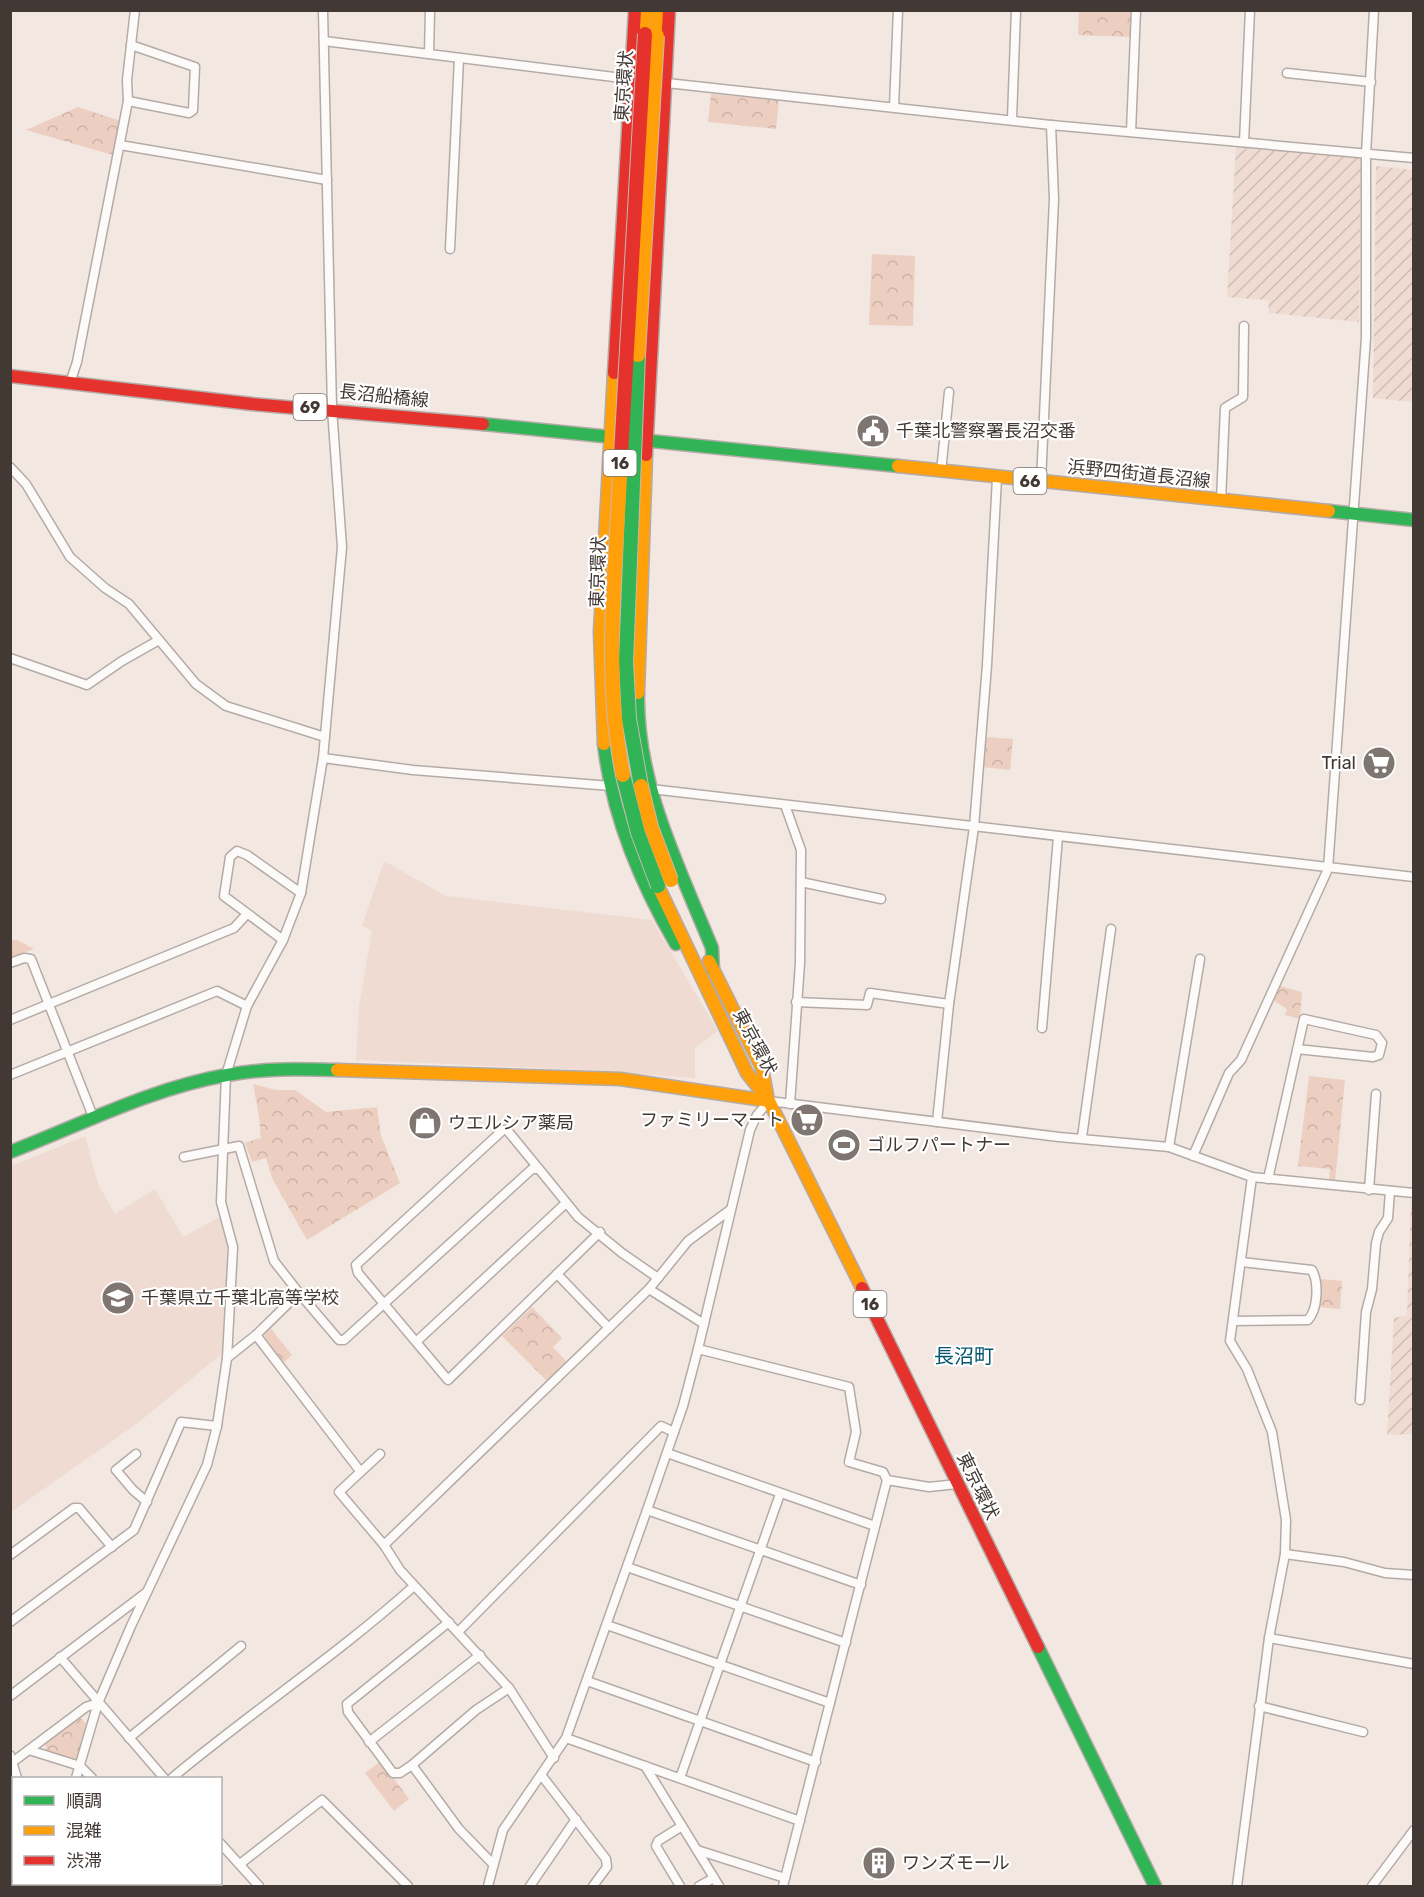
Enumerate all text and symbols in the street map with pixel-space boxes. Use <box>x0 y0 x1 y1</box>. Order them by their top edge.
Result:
street label: 東京環状 <box>611 49 637 123</box>
street label: 長沼船橋線 <box>338 380 430 412</box>
road number: 69 <box>294 394 326 420</box>
public building icon: 千葉北警察署長沼交番 <box>855 413 891 449</box>
place label: 千葉北警察署長沼交番 <box>896 420 1076 442</box>
road number: 16 <box>604 450 636 476</box>
street label: 浜野四街道長沼線 <box>1066 456 1212 492</box>
road number: 66 <box>1014 468 1046 494</box>
street label: 東京環状 <box>586 536 610 608</box>
supermarket icon: Trial <box>1361 745 1397 781</box>
place label: Trial <box>1322 752 1356 774</box>
street label: 東京環状 <box>728 1005 782 1079</box>
supermarket icon: ファミリーマート <box>789 1102 825 1138</box>
shop icon: ウエルシア薬局 <box>407 1105 443 1141</box>
place label: ファミリーマート <box>640 1109 784 1131</box>
place label: ウエルシア薬局 <box>448 1112 574 1134</box>
sports icon: ゴルフパートナー <box>826 1127 862 1163</box>
place label: ゴルフパートナー <box>867 1134 1011 1156</box>
school or university icon: 千葉県立千葉北高等学校 <box>100 1280 136 1316</box>
place label: 千葉県立千葉北高等学校 <box>141 1287 339 1309</box>
road number: 16 <box>854 1291 886 1317</box>
district label: 長沼町 <box>934 1344 994 1368</box>
street label: 東京環状 <box>952 1449 1004 1523</box>
legend <box>12 1777 222 1885</box>
text: 順調 <box>66 1790 102 1812</box>
text: 混雑 <box>66 1820 102 1842</box>
building icon: ワンズモール <box>861 1845 897 1881</box>
text: 渋滞 <box>66 1850 102 1872</box>
place label: ワンズモール <box>902 1852 1010 1874</box>

